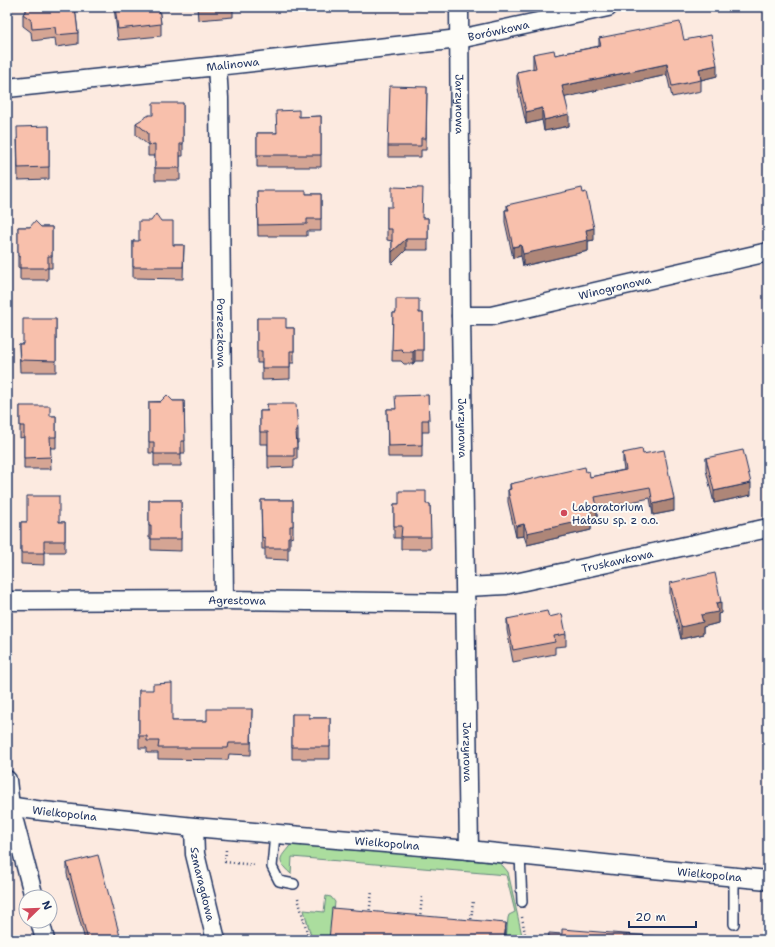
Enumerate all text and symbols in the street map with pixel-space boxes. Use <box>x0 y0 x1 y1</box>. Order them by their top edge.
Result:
street label: Borówkowa <box>466 17 531 44</box>
street label: Malinowa <box>206 54 260 75</box>
street label: Jarzynowa <box>452 74 467 134</box>
street label: Winogronowa <box>577 272 653 303</box>
street label: Porzeczkowa <box>213 298 229 368</box>
street label: Jarzynowa <box>455 398 471 458</box>
place label: Laboratorium Hałasu sp. z o.o. <box>572 500 659 528</box>
marker: Laboratorium Hałasu sp. z o.o. <box>559 508 569 518</box>
street label: Truskawkowa <box>580 546 655 576</box>
street label: Agrestowa <box>208 592 266 608</box>
street label: Jarzynowa <box>460 722 475 782</box>
street label: Wielkopolna <box>31 802 98 824</box>
street label: Wielkopolna <box>354 833 420 853</box>
street label: Szmaragdowa <box>187 847 219 923</box>
street label: Wielkopolna <box>676 864 743 885</box>
north arrow <box>18 889 58 929</box>
text: N <box>38 898 55 912</box>
scale bar <box>629 903 696 929</box>
text: 20 m <box>635 909 666 925</box>

